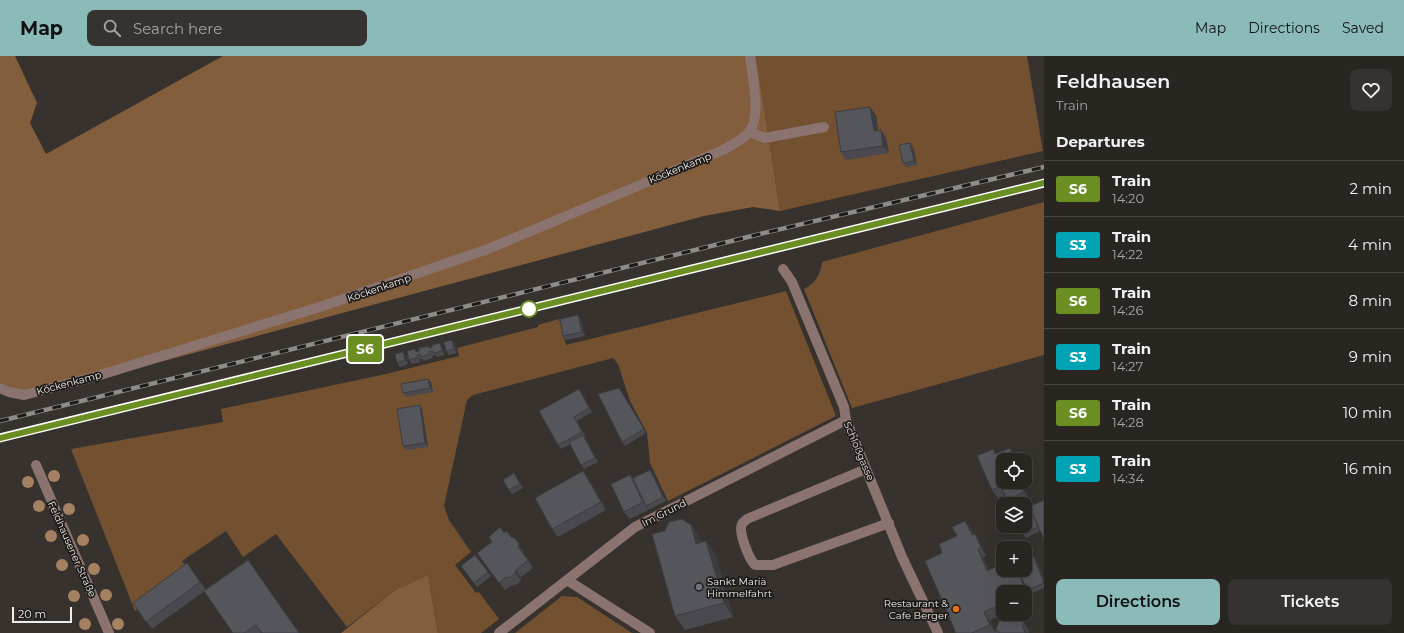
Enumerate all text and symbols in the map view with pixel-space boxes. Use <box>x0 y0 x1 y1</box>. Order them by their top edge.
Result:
search box <box>87 10 367 46</box>
text: Map <box>20 17 63 40</box>
icon: search <box>101 17 123 39</box>
text: Search here <box>133 19 222 38</box>
text: Map <box>1195 19 1226 37</box>
text: Directions <box>1248 19 1320 37</box>
text: Saved <box>1342 19 1384 37</box>
button: heart <box>1350 69 1392 111</box>
text: Feldhausen <box>1056 70 1170 93</box>
text: Train <box>1056 97 1088 113</box>
text: Departures <box>1056 132 1145 151</box>
street label: Köckenkamp <box>647 149 713 186</box>
text: Train <box>1112 171 1151 190</box>
text: 2 min <box>1349 179 1392 198</box>
text: S6 <box>1069 180 1087 198</box>
text: 14:20 <box>1112 190 1144 206</box>
text: Train <box>1112 227 1151 246</box>
text: 4 min <box>1348 235 1392 254</box>
text: S3 <box>1069 236 1087 254</box>
text: 14:22 <box>1112 246 1143 262</box>
street label: Köckenkamp <box>345 271 413 305</box>
text: Train <box>1112 283 1151 302</box>
text: 8 min <box>1348 291 1392 310</box>
text: S6 <box>1069 292 1087 310</box>
unlabelled marker <box>520 300 538 318</box>
text: 14:26 <box>1112 302 1143 318</box>
line badge: S6 <box>347 336 383 362</box>
text: Train <box>1112 339 1151 358</box>
text: S6 <box>356 340 374 358</box>
text: 9 min <box>1349 347 1392 366</box>
text: S3 <box>1069 348 1087 366</box>
text: 14:27 <box>1112 358 1143 374</box>
street label: Köckenkamp <box>35 368 103 398</box>
text: Train <box>1112 395 1151 414</box>
text: 10 min <box>1343 403 1392 422</box>
text: S6 <box>1069 404 1087 422</box>
text: 14:28 <box>1112 414 1144 430</box>
street label: Schloßgasse <box>841 420 877 482</box>
text: Train <box>1112 451 1151 470</box>
map controls <box>996 453 1032 621</box>
button: locate <box>996 453 1032 489</box>
text: 16 min <box>1343 459 1392 478</box>
text: S3 <box>1069 460 1087 478</box>
text: 14:34 <box>1112 470 1144 486</box>
street label: Im Grund <box>640 496 688 530</box>
button: layers <box>996 497 1032 533</box>
street label: Feldhausener Straße <box>45 499 99 599</box>
button: + <box>996 541 1032 577</box>
place label: Sankt Mariä Himmelfahrt <box>707 575 772 600</box>
button: Directions <box>1056 579 1220 625</box>
button: Tickets <box>1228 579 1392 625</box>
marker: Sankt Mariä Himmelfahrt <box>694 582 704 592</box>
button: − <box>996 585 1032 621</box>
place label: Restaurant & Cafe Berger <box>884 597 948 622</box>
marker: Restaurant & Cafe Berger <box>951 604 961 614</box>
scale bar <box>12 605 72 624</box>
text: 20 m <box>18 607 46 621</box>

